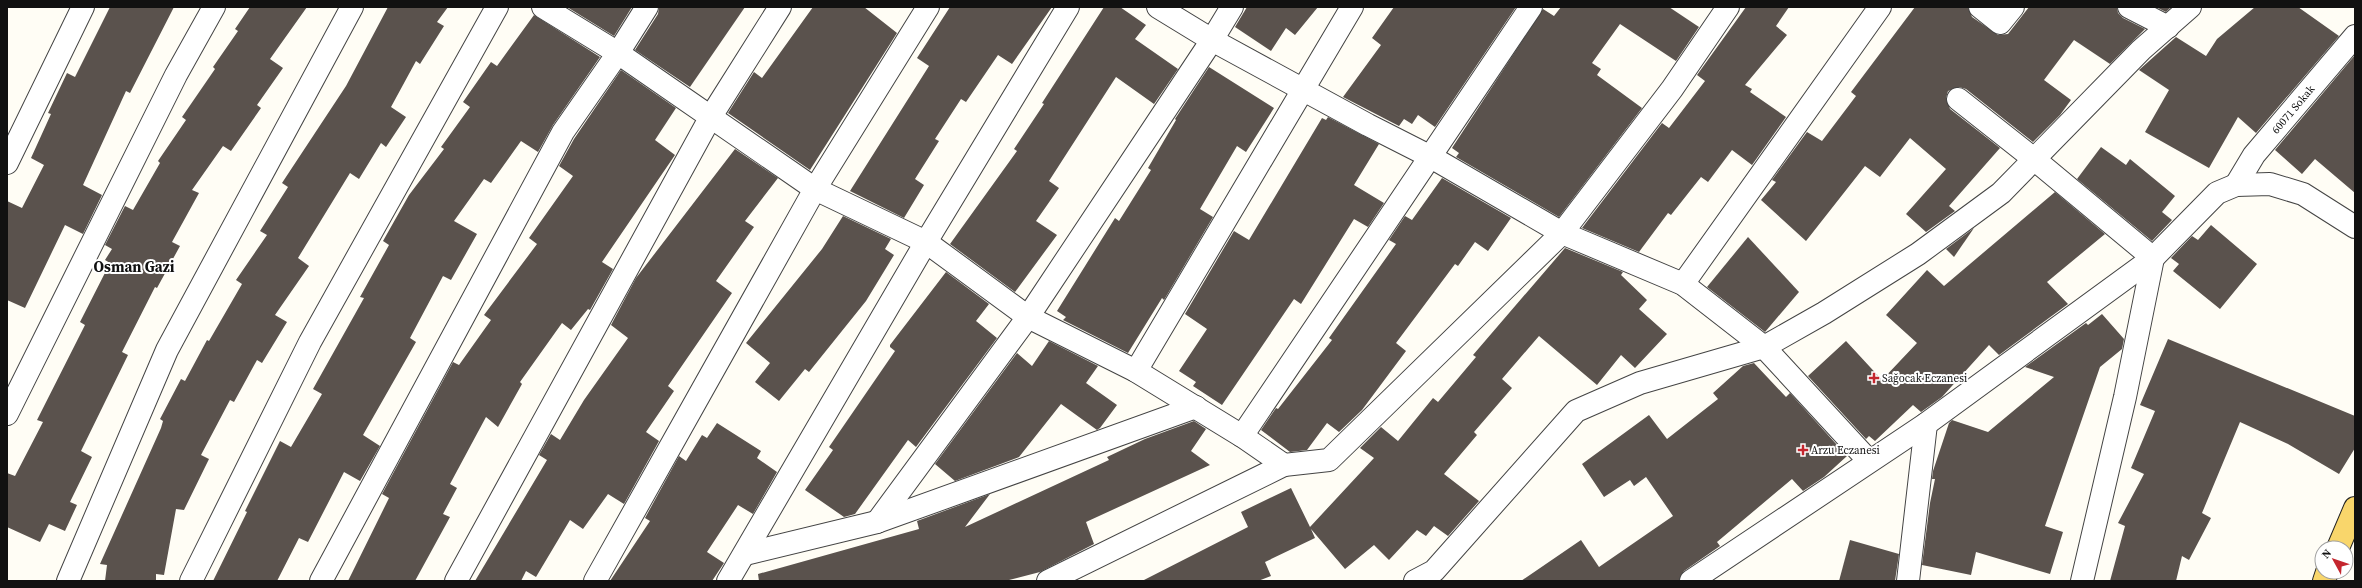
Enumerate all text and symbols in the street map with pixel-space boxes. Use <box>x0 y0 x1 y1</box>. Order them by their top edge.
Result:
street label: 60071 Sokak <box>2268 81 2318 137</box>
district label: Osman Gazi <box>94 256 175 277</box>
place label: Sağocak Eczanesi <box>1882 371 1967 386</box>
marker: Sağocak Eczanesi <box>1869 373 1879 383</box>
place label: Arzu Eczanesi <box>1811 443 1880 458</box>
marker: Arzu Eczanesi <box>1798 445 1808 455</box>
north arrow <box>2314 540 2354 580</box>
text: N <box>2318 546 2335 562</box>

